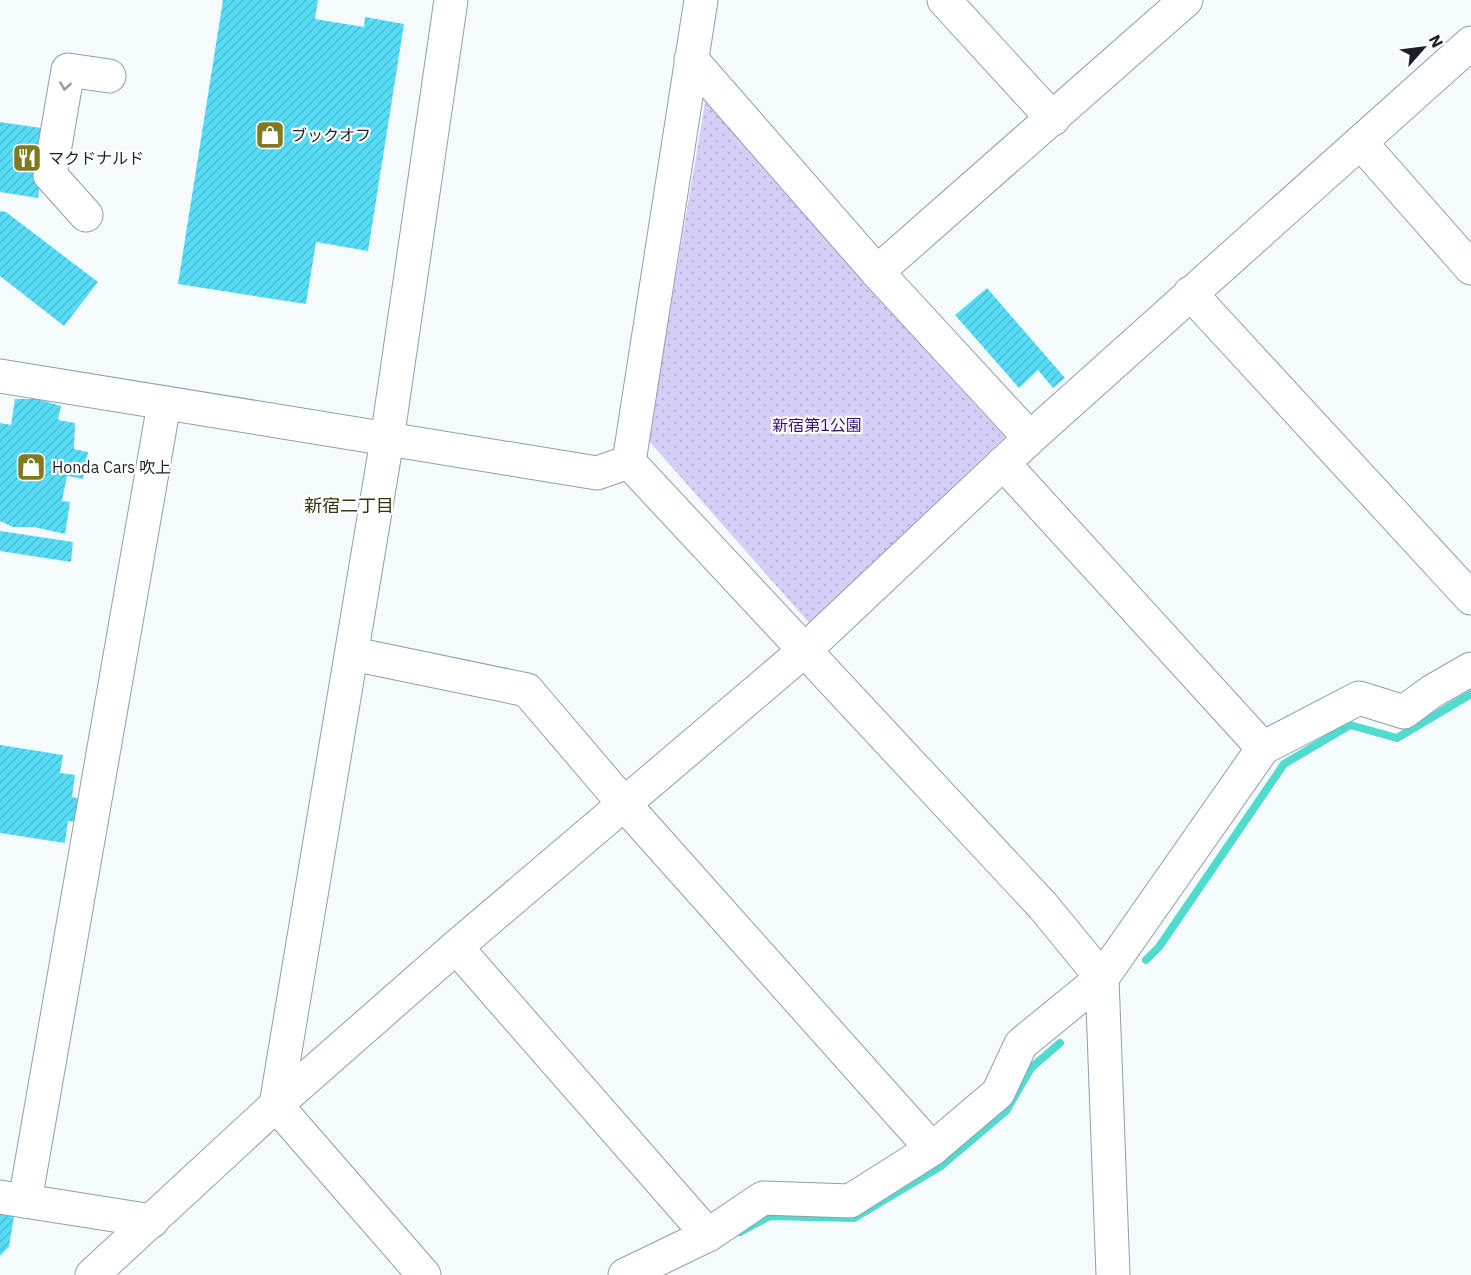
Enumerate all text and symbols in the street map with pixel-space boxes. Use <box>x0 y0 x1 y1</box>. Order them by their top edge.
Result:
north arrow <box>1393 18 1453 78</box>
text: N <box>1425 31 1448 51</box>
one-way arrow <box>59 81 72 91</box>
shop icon: ブックオフ <box>254 119 286 151</box>
place label: ブックオフ <box>291 125 371 145</box>
restaurant icon: マクドナルド <box>11 142 43 174</box>
place label: マクドナルド <box>48 148 144 168</box>
park label: 新宿第1公園 <box>772 415 862 435</box>
shop icon: Honda Cars 吹上 <box>15 451 47 483</box>
place label: Honda Cars 吹上 <box>52 457 171 477</box>
district label: 新宿二丁目 <box>304 494 394 517</box>

